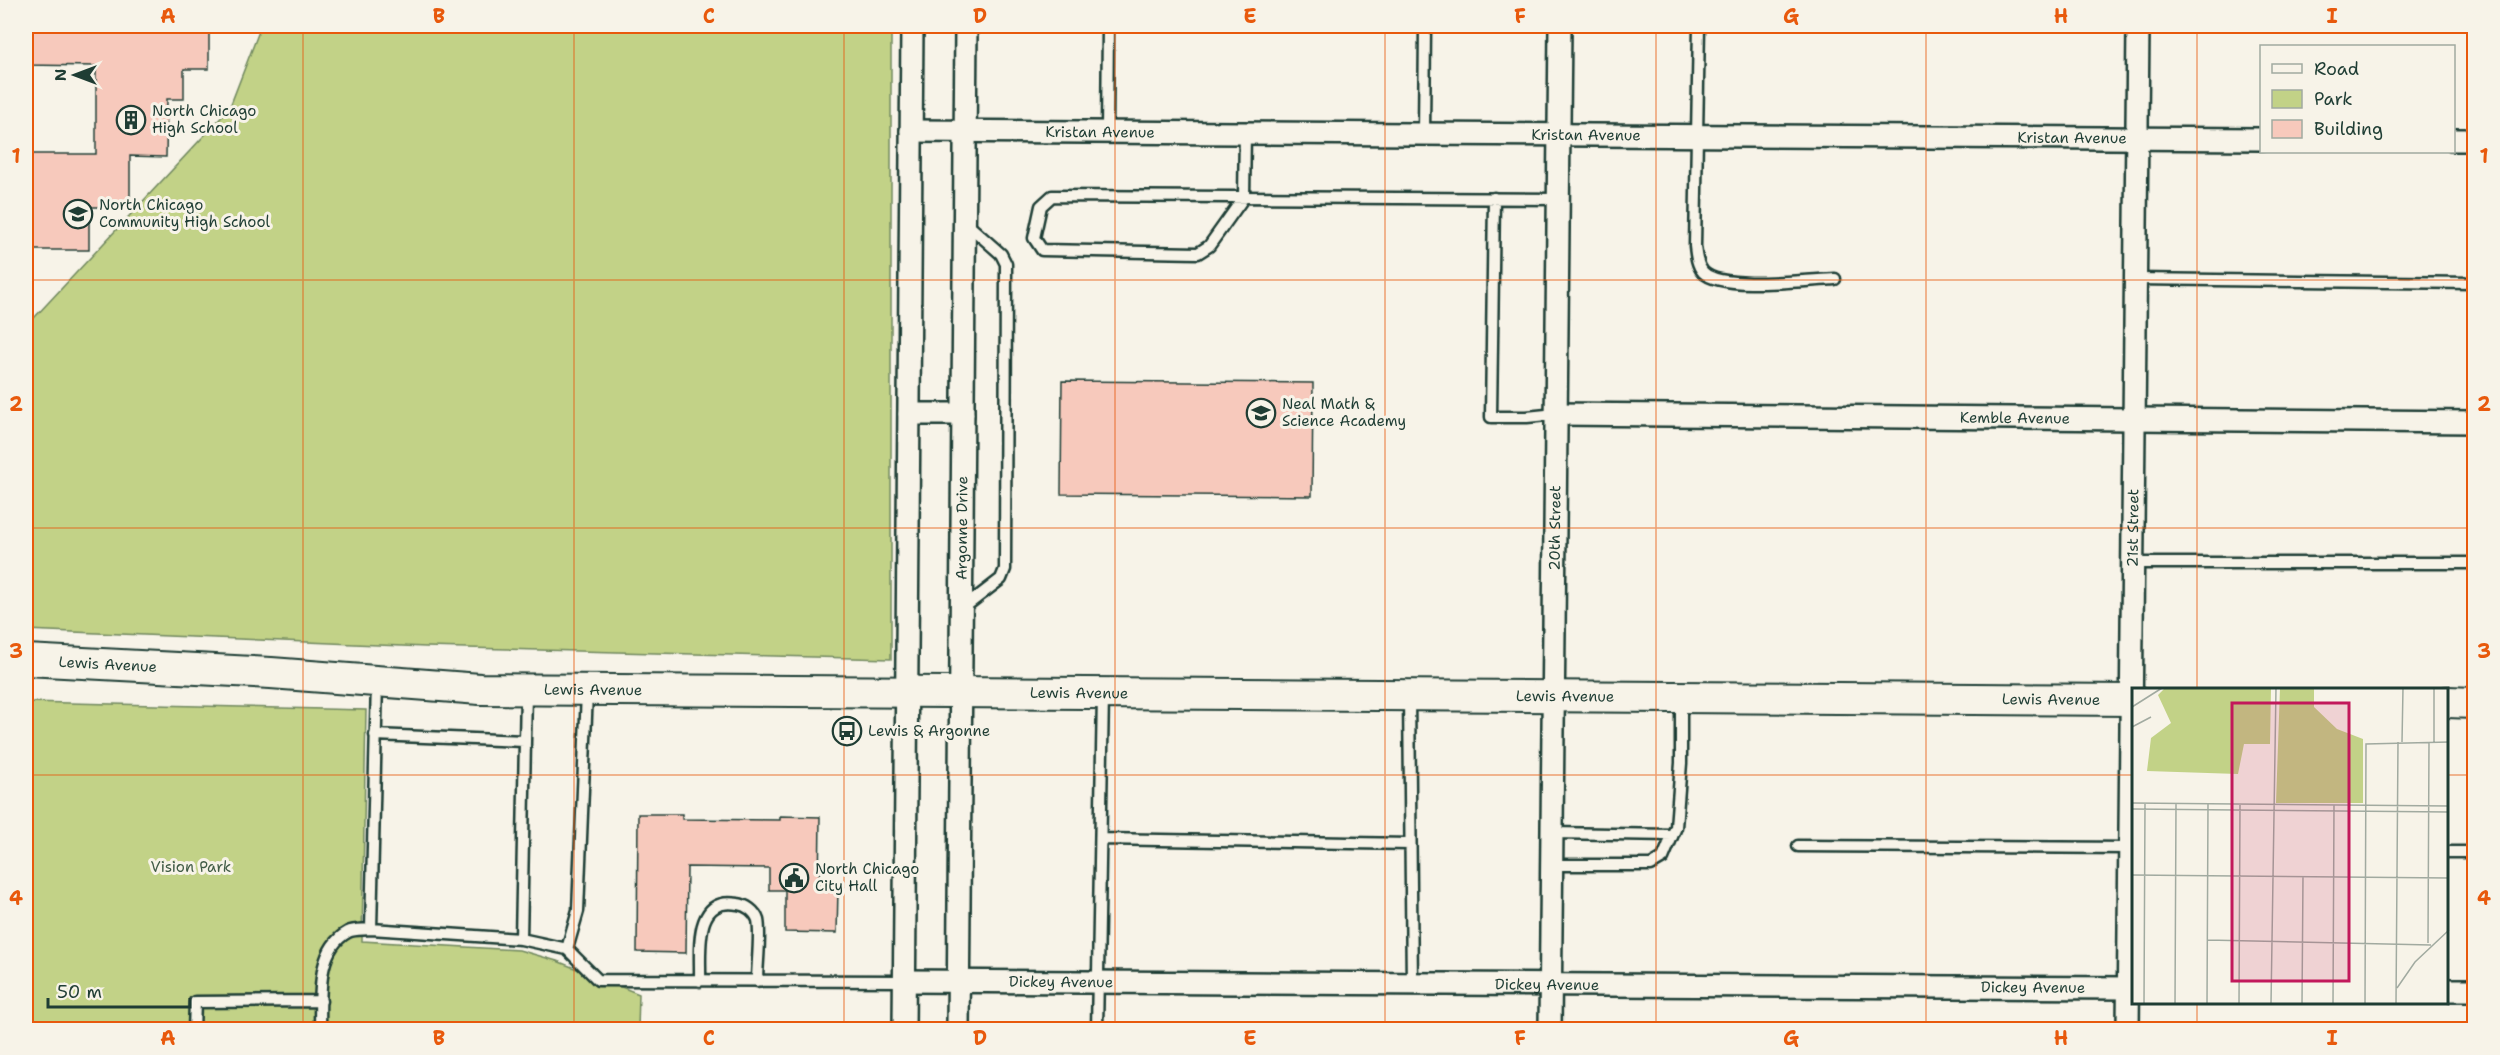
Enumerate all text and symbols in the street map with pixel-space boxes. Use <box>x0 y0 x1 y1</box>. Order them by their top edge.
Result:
text: A <box>160 3 176 29</box>
text: B <box>433 3 445 29</box>
text: C <box>703 3 715 29</box>
text: D <box>973 3 987 29</box>
text: E <box>1243 3 1257 29</box>
text: F <box>1514 3 1526 29</box>
text: G <box>1783 3 1799 29</box>
text: H <box>2054 3 2068 29</box>
text: I <box>2326 3 2338 29</box>
north arrow <box>45 45 105 105</box>
legend <box>2260 45 2455 153</box>
text: Road <box>2314 57 2359 81</box>
text: N <box>50 69 71 81</box>
text: Park <box>2314 87 2353 111</box>
place label: North Chicago High School <box>152 101 256 138</box>
building icon: North Chicago High School <box>115 104 147 136</box>
text: Building <box>2314 117 2383 141</box>
street label: Kristan Avenue <box>1045 122 1155 142</box>
street label: Kristan Avenue <box>1531 125 1641 145</box>
street label: Kristan Avenue <box>2017 128 2127 148</box>
text: 1 <box>11 143 21 169</box>
text: 1 <box>2479 143 2489 169</box>
place label: North Chicago Community High School <box>99 195 271 232</box>
school or university icon: North Chicago Community High School <box>62 198 94 230</box>
text: 2 <box>9 391 23 417</box>
text: 2 <box>2477 391 2491 417</box>
place label: Neal Math & Science Academy <box>1282 394 1406 431</box>
school or university icon: Neal Math & Science Academy <box>1245 397 1277 429</box>
street label: Kemble Avenue <box>1960 408 2070 428</box>
street label: Argonne Drive <box>952 476 972 580</box>
street label: 20th Street <box>1545 485 1565 571</box>
street label: 21st Street <box>2123 489 2143 567</box>
text: 3 <box>9 638 23 664</box>
text: 3 <box>2477 638 2491 664</box>
street label: Lewis Avenue <box>58 652 158 677</box>
street label: Lewis Avenue <box>544 679 642 700</box>
street label: Lewis Avenue <box>1030 683 1128 703</box>
street label: Lewis Avenue <box>1516 686 1614 707</box>
inset map <box>2132 688 2449 1004</box>
street label: Lewis Avenue <box>2002 689 2100 710</box>
bus stop icon: Lewis & Argonne <box>831 715 863 747</box>
place label: Lewis & Argonne <box>868 721 990 741</box>
park label: Vision Park <box>151 857 231 877</box>
place label: North Chicago City Hall <box>815 859 919 896</box>
public building icon: North Chicago City Hall <box>778 862 810 894</box>
text: 4 <box>9 885 23 911</box>
text: 4 <box>2477 885 2491 911</box>
scale bar <box>48 971 190 1009</box>
street label: Dickey Avenue <box>1009 972 1113 992</box>
street label: Dickey Avenue <box>1495 974 1599 995</box>
street label: Dickey Avenue <box>1981 977 2085 998</box>
text: 50 m <box>57 980 102 1004</box>
text: A <box>160 1025 176 1051</box>
text: B <box>433 1025 445 1051</box>
text: C <box>703 1025 715 1051</box>
text: D <box>973 1025 987 1051</box>
text: E <box>1243 1025 1257 1051</box>
text: F <box>1514 1025 1526 1051</box>
text: G <box>1783 1025 1799 1051</box>
text: H <box>2054 1025 2068 1051</box>
text: I <box>2326 1025 2338 1051</box>

